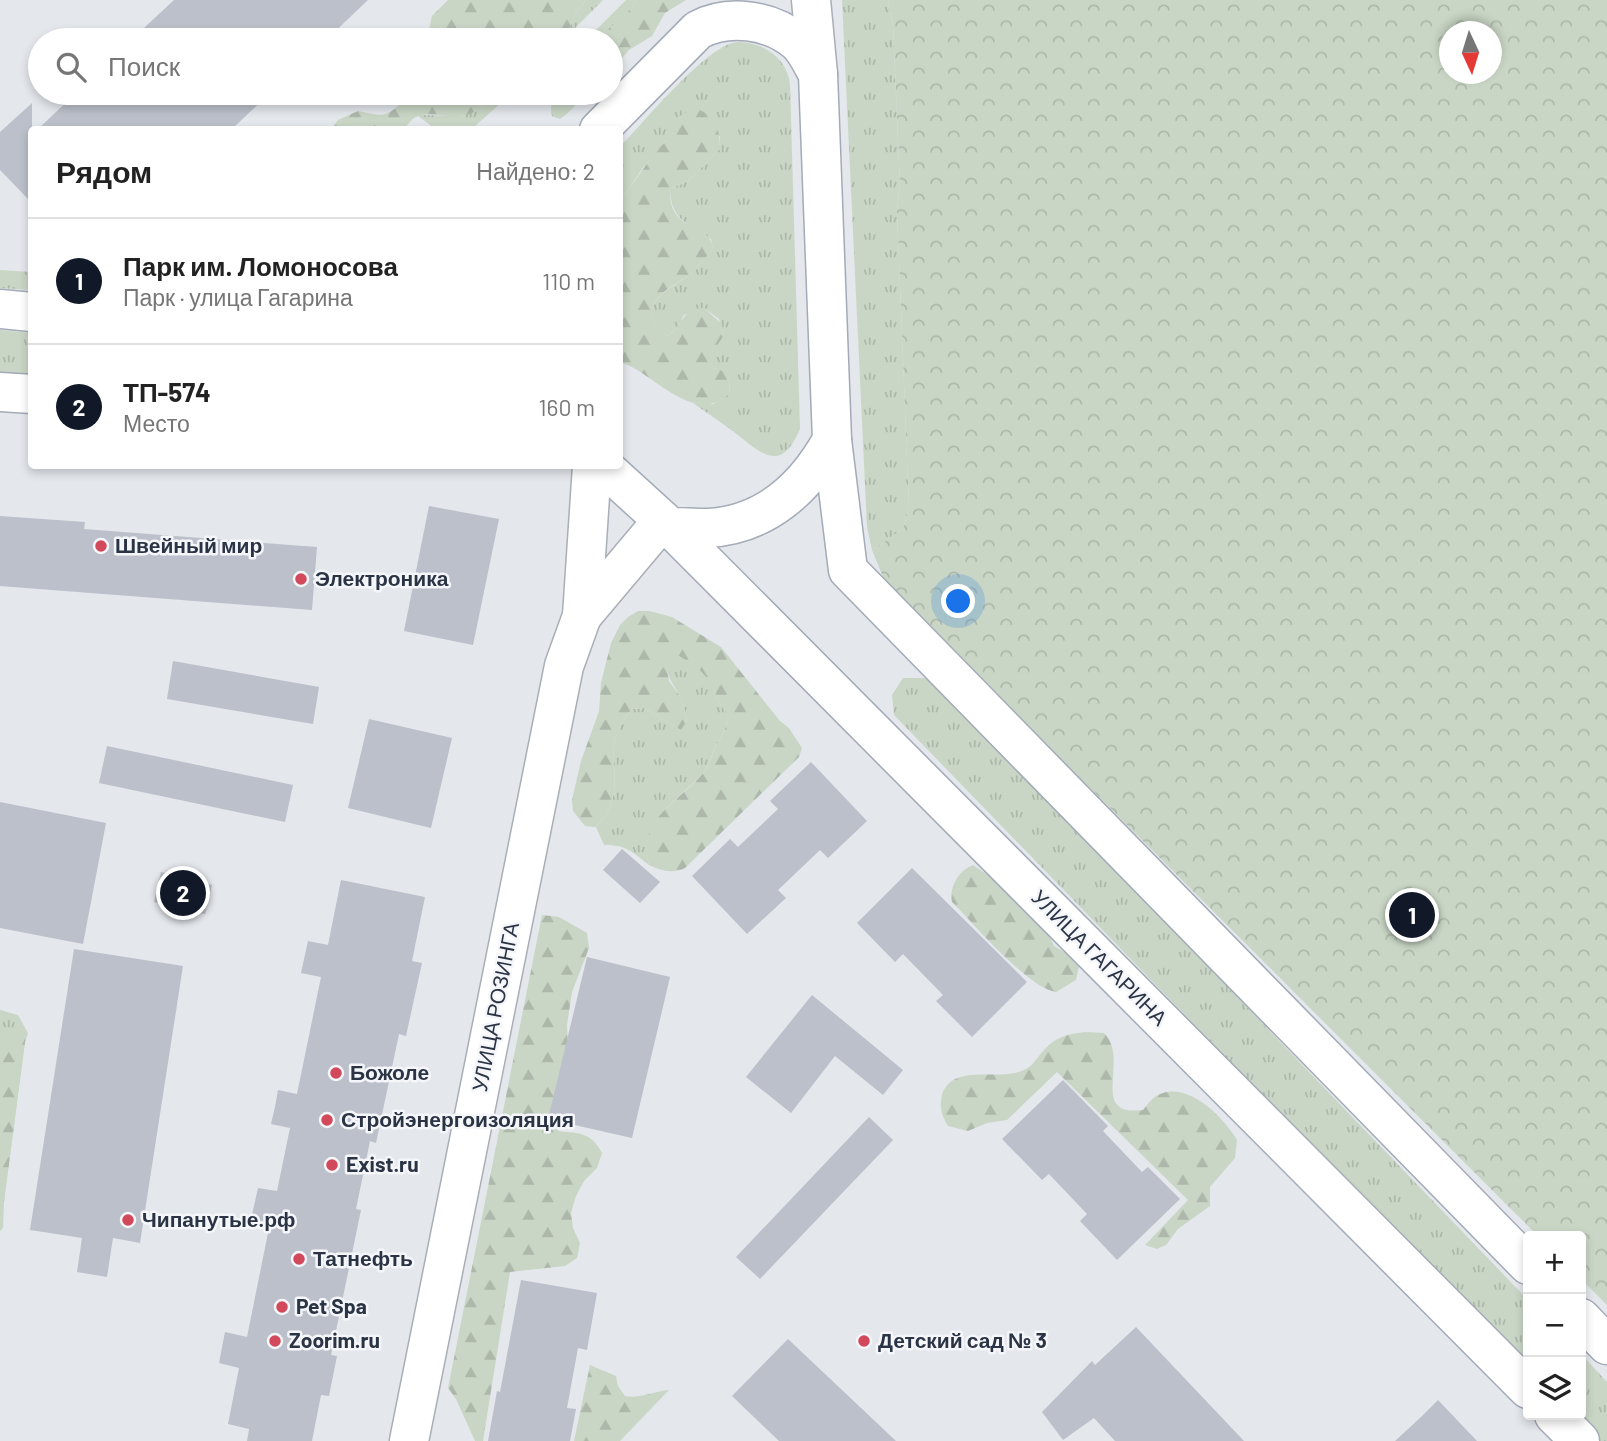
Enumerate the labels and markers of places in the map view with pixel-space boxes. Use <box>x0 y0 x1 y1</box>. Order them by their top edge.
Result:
place label: Швейный мир <box>115 532 262 557</box>
marker: Швейный мир <box>93 538 109 554</box>
place label: Электроника <box>315 565 449 590</box>
marker: Электроника <box>293 571 309 587</box>
pin: 2 <box>160 867 206 919</box>
pin: 1 <box>1389 889 1435 941</box>
place label: Божоле <box>350 1059 429 1084</box>
marker: Божоле <box>328 1065 344 1081</box>
place label: Стройэнергоизоляция <box>341 1106 574 1131</box>
marker: Стройэнергоизоляция <box>319 1112 335 1128</box>
place label: Exist.ru <box>346 1151 419 1176</box>
marker: Exist.ru <box>324 1157 340 1173</box>
place label: Чипанутые.рф <box>142 1206 295 1231</box>
marker: Чипанутые.рф <box>120 1212 136 1228</box>
place label: Татнефть <box>313 1245 413 1270</box>
marker: Татнефть <box>291 1251 307 1267</box>
place label: Pet Spa <box>296 1293 367 1318</box>
marker: Pet Spa <box>274 1299 290 1315</box>
place label: Zoorim.ru <box>289 1327 380 1352</box>
place label: Детский сад № 3 <box>878 1327 1047 1352</box>
marker: Zoorim.ru <box>267 1333 283 1349</box>
marker: Детский сад № 3 <box>856 1333 872 1349</box>

